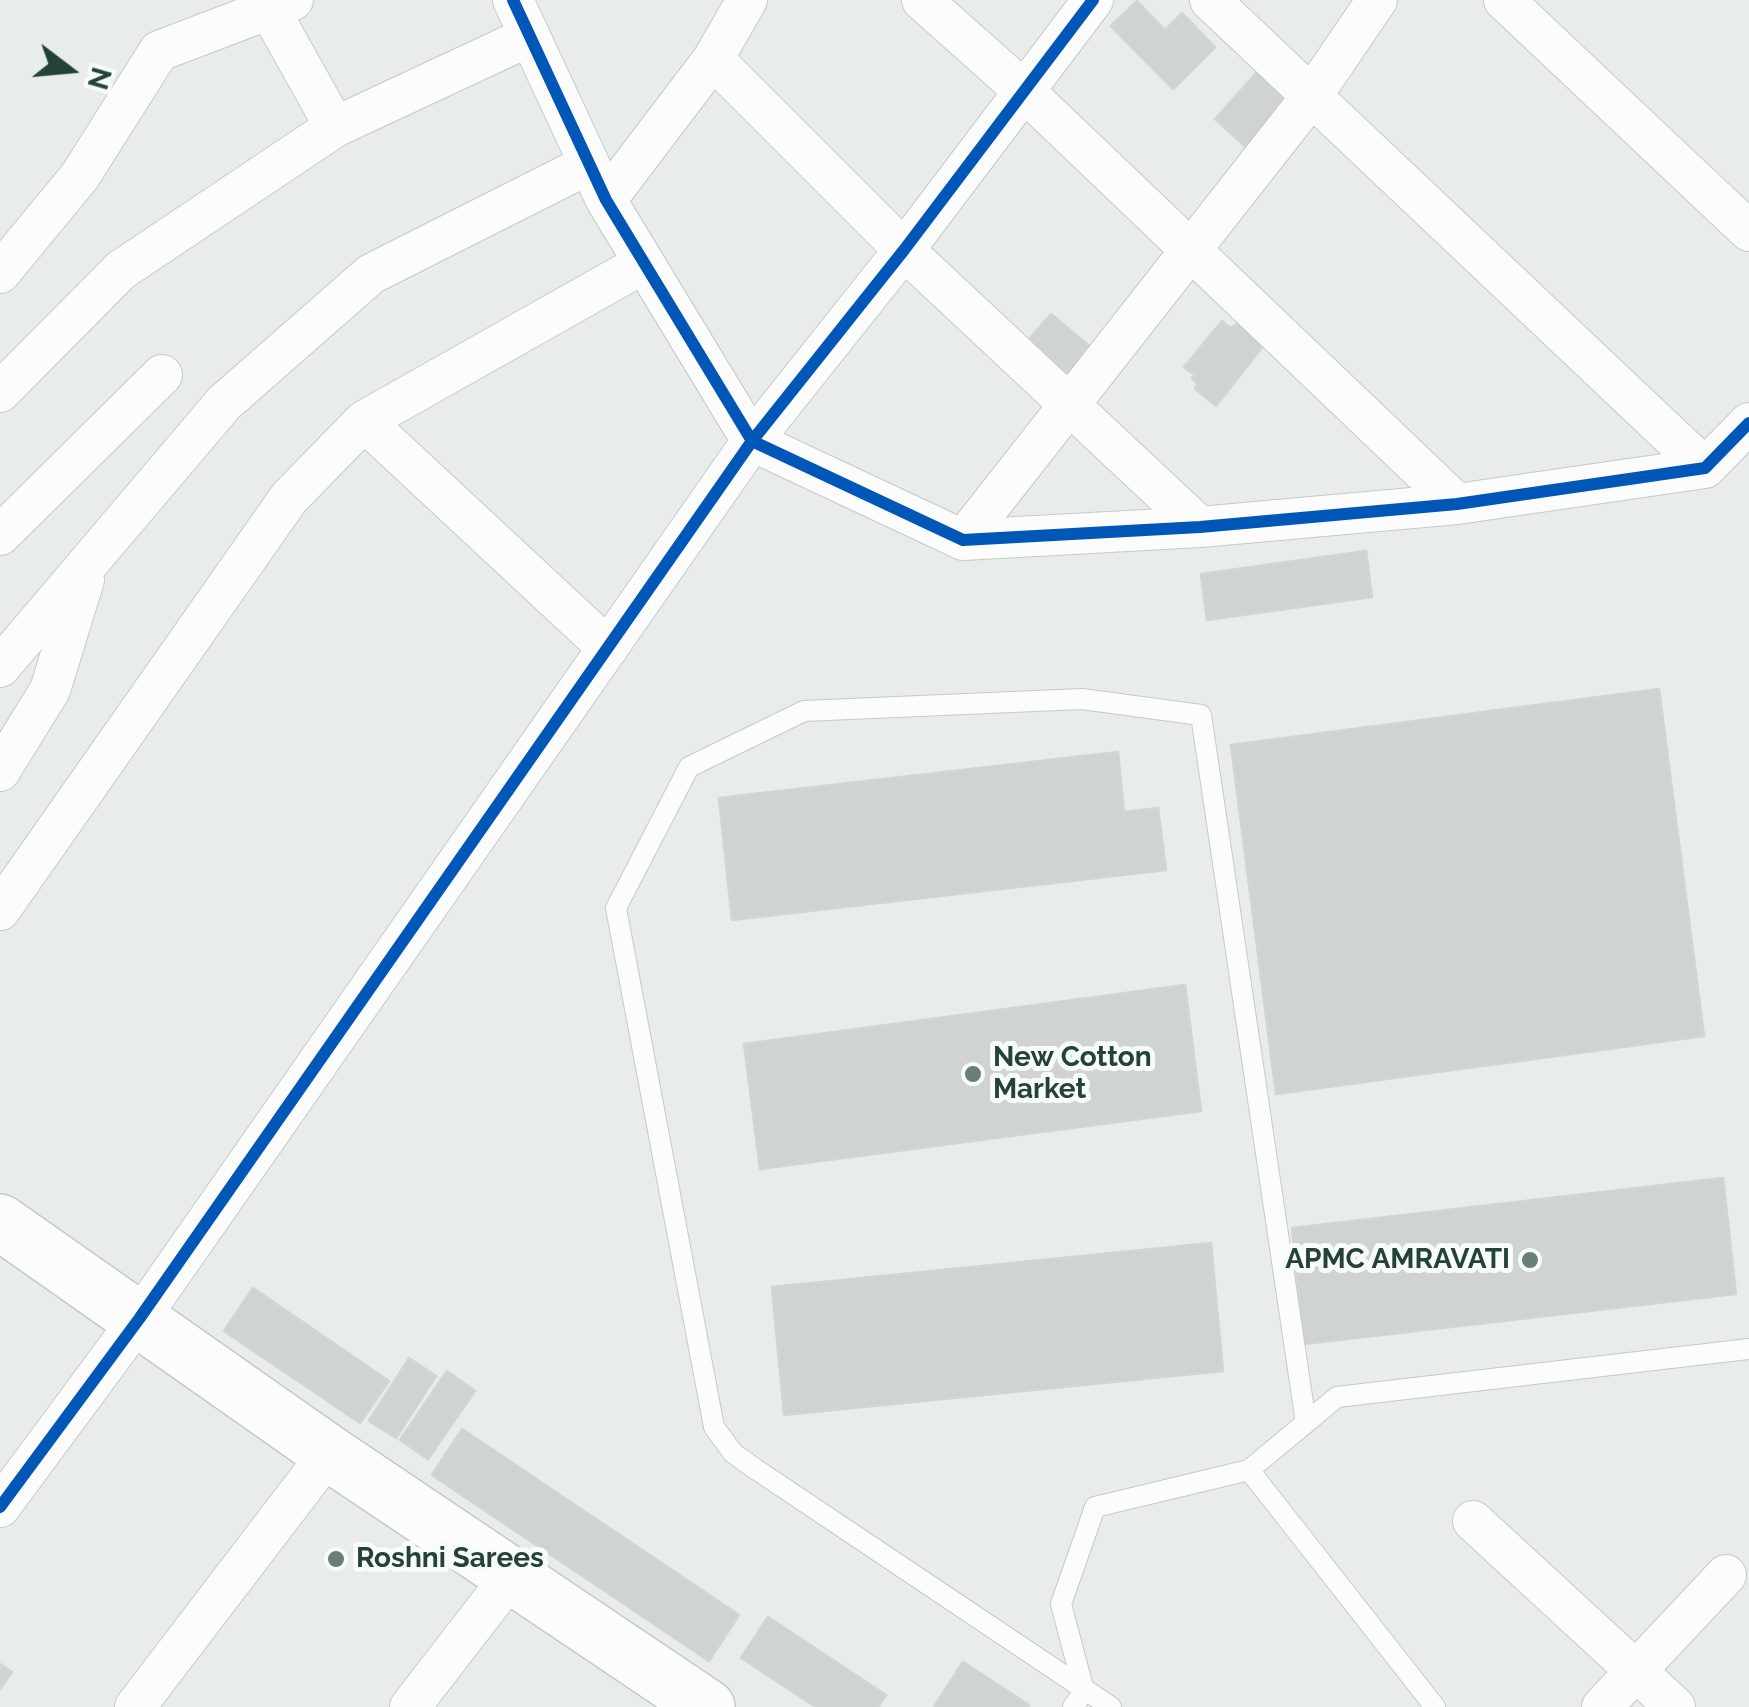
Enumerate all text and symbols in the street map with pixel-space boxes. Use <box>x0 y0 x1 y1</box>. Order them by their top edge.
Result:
north arrow <box>20 20 120 120</box>
text: N <box>81 64 118 93</box>
place label: New Cotton Market <box>993 1041 1152 1107</box>
marker: New Cotton Market <box>962 1063 984 1085</box>
place label: APMC AMRAVATI <box>1285 1243 1510 1277</box>
marker: APMC AMRAVATI <box>1519 1249 1541 1271</box>
place label: Roshni Sarees <box>356 1542 544 1576</box>
marker: Roshni Sarees <box>325 1548 347 1570</box>

